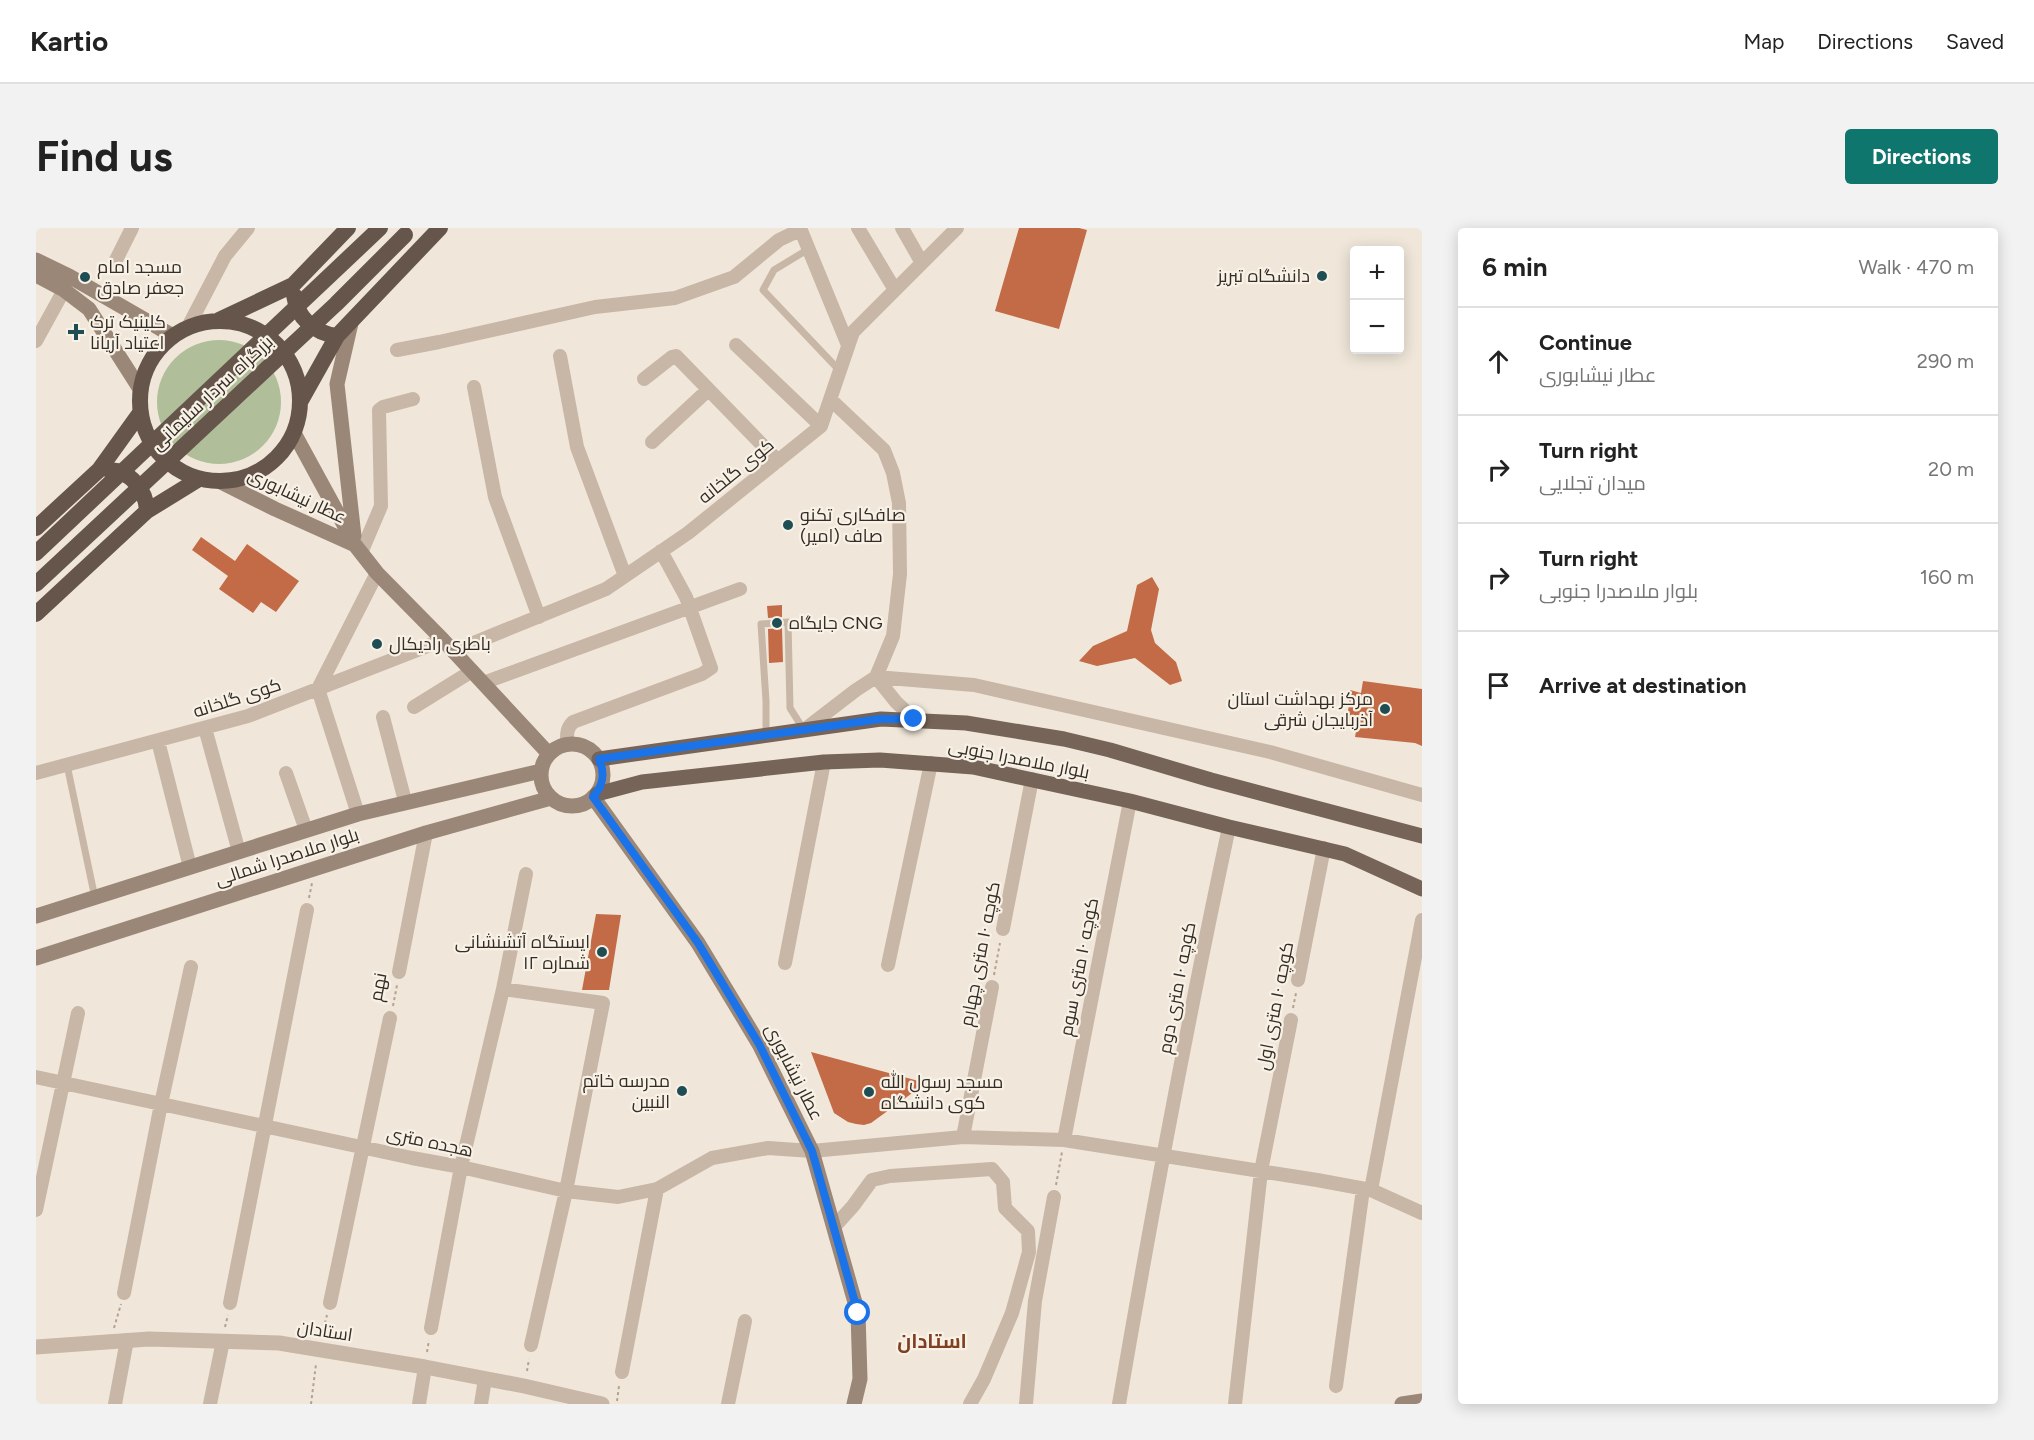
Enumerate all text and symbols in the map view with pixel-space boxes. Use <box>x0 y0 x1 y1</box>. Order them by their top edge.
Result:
text: Kartio <box>30 24 108 58</box>
text: Map <box>1743 29 1784 54</box>
text: Directions <box>1817 29 1913 54</box>
text: Saved <box>1946 29 2004 54</box>
button: Directions <box>1845 129 1998 184</box>
text: Find us <box>36 131 173 182</box>
map controls <box>1350 246 1404 354</box>
button: + <box>1350 246 1404 300</box>
text: 6 min <box>1482 251 1548 283</box>
text: Walk · 470 m <box>1858 255 1974 279</box>
place label: مسجد امام جعفر صادق <box>97 256 184 300</box>
place label: دانشگاه تبریز <box>1216 265 1310 287</box>
marker: دانشگاه تبریز <box>1315 269 1329 283</box>
marker: مسجد امام جعفر صادق <box>78 270 92 284</box>
button: − <box>1350 300 1404 354</box>
place label: کلینیک ترک اعتیاد آریانا <box>90 311 166 354</box>
marker: کلینیک ترک اعتیاد آریانا <box>67 323 85 341</box>
text: Continue <box>1539 329 1632 356</box>
street label: بزرگراه سردار سلیمانی <box>146 331 278 455</box>
icon: ahead <box>1482 345 1515 378</box>
text: 290 m <box>1917 349 1974 373</box>
text: عطار نیشابوری <box>1539 363 1656 387</box>
street label: کوی گلخانه <box>694 434 778 508</box>
text: Turn right <box>1539 437 1638 464</box>
icon: right <box>1482 453 1515 486</box>
text: 20 m <box>1928 457 1974 481</box>
street label: عطار نیشابوری <box>245 464 349 528</box>
text: میدان تجلایی <box>1539 471 1646 495</box>
place label: صافکاری تکنو صاف (امیر) <box>800 504 906 547</box>
marker: صافکاری تکنو صاف (امیر) <box>781 518 795 532</box>
text: Turn right <box>1539 545 1638 572</box>
icon: right <box>1482 561 1515 594</box>
text: 160 m <box>1920 565 1974 589</box>
text: بلوار ملاصدرا جنوبی <box>1539 579 1698 603</box>
place label: جایگاه CNG <box>789 612 883 634</box>
marker: جایگاه CNG <box>770 616 784 630</box>
place label: باطری رادیکال <box>389 633 491 655</box>
marker: باطری رادیکال <box>370 637 384 651</box>
icon: arrive <box>1482 669 1515 702</box>
text: Arrive at destination <box>1539 672 1747 699</box>
street label: کوی گلخانه <box>190 673 284 723</box>
place label: مرکز بهداشت استان آذربایجان شرقی <box>1227 688 1373 731</box>
marker: مرکز بهداشت استان آذربایجان شرقی <box>1378 702 1392 716</box>
route end <box>900 705 926 731</box>
street label: بلوار ملاصدرا جنوبی <box>947 735 1091 783</box>
street label: بلوار ملاصدرا شمالی <box>212 823 362 891</box>
street label: کوچه ۱۰ متری چهارم <box>955 880 1006 1028</box>
street label: کوچه ۱۰ متری سوم <box>1055 896 1104 1038</box>
street label: کوچه ۱۰ متری دوم <box>1153 920 1202 1056</box>
place label: ایستگاه آتشنشانی شماره ۱۲ <box>455 931 590 974</box>
street label: کوچه ۱۰ متری اول <box>1252 940 1299 1072</box>
marker: ایستگاه آتشنشانی شماره ۱۲ <box>595 945 609 959</box>
street label: نهم <box>364 971 393 1003</box>
street label: عطار نیشابوری <box>760 1020 828 1124</box>
place label: مدرسه خاتم النبین <box>582 1070 670 1113</box>
place label: مسجد رسول الله کوی دانشگاه <box>881 1070 1003 1114</box>
marker: مدرسه خاتم النبین <box>675 1084 689 1098</box>
marker: مسجد رسول الله کوی دانشگاه <box>862 1085 876 1099</box>
street label: هجده متری <box>385 1122 475 1162</box>
route start <box>844 1299 870 1325</box>
street label: استادان <box>296 1316 354 1346</box>
district label: استادان <box>897 1329 967 1353</box>

